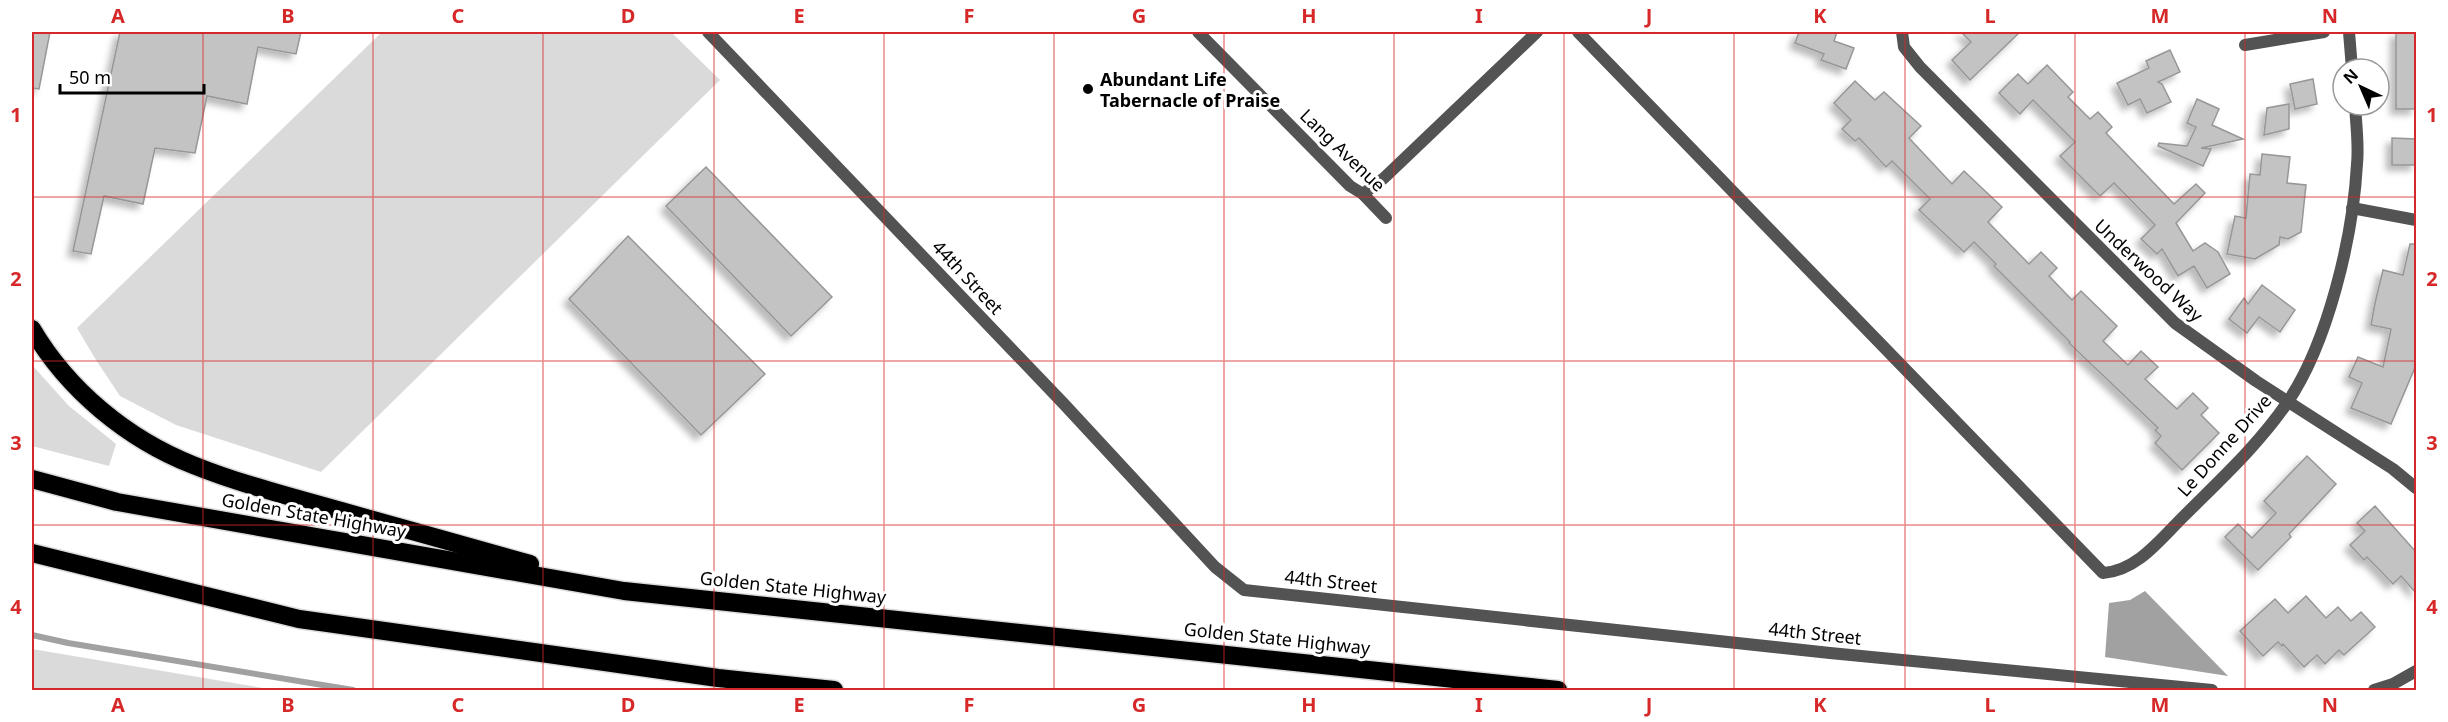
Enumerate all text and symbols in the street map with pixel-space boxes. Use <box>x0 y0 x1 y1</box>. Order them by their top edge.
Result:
text: A <box>111 2 125 29</box>
text: B <box>281 2 295 29</box>
text: C <box>452 2 465 29</box>
text: D <box>621 2 635 29</box>
text: E <box>793 2 805 29</box>
text: F <box>964 2 974 29</box>
text: G <box>1132 2 1146 29</box>
text: H <box>1301 2 1317 29</box>
text: I <box>1475 2 1483 29</box>
text: J <box>1644 2 1652 29</box>
text: K <box>1813 2 1827 29</box>
text: L <box>1984 2 1996 29</box>
text: M <box>2151 2 2169 29</box>
text: N <box>2322 2 2338 29</box>
scale bar <box>60 57 204 95</box>
north arrow <box>2331 57 2391 117</box>
text: N <box>2338 64 2363 89</box>
text: 50 m <box>69 65 111 89</box>
place label: Abundant Life Tabernacle of Praise <box>1100 67 1280 112</box>
marker: Abundant Life Tabernacle of Praise <box>1081 82 1095 96</box>
text: 1 <box>10 101 22 128</box>
text: 1 <box>2426 101 2438 128</box>
street label: Lang Avenue <box>1295 103 1391 197</box>
street label: Underwood Way <box>2090 213 2209 327</box>
street label: 44th Street <box>927 235 1009 320</box>
text: 2 <box>10 265 22 292</box>
text: 2 <box>2426 265 2438 292</box>
street label: Le Donne Drive <box>2172 389 2276 501</box>
text: 3 <box>10 429 22 456</box>
text: 3 <box>2426 429 2438 456</box>
street label: Golden State Highway <box>220 487 409 543</box>
street label: 44th Street <box>1283 564 1379 598</box>
street label: Golden State Highway <box>699 565 888 609</box>
text: 4 <box>10 593 22 620</box>
text: 4 <box>2426 593 2438 620</box>
street label: Golden State Highway <box>1183 616 1372 660</box>
street label: 44th Street <box>1767 616 1863 650</box>
text: A <box>111 691 125 718</box>
text: B <box>281 691 295 718</box>
text: C <box>452 691 465 718</box>
text: D <box>621 691 635 718</box>
text: E <box>793 691 805 718</box>
text: F <box>964 691 974 718</box>
text: G <box>1132 691 1146 718</box>
text: H <box>1301 691 1317 718</box>
text: I <box>1475 691 1483 718</box>
text: J <box>1644 691 1652 718</box>
text: K <box>1813 691 1827 718</box>
text: L <box>1984 691 1996 718</box>
text: M <box>2151 691 2169 718</box>
text: N <box>2322 691 2338 718</box>

